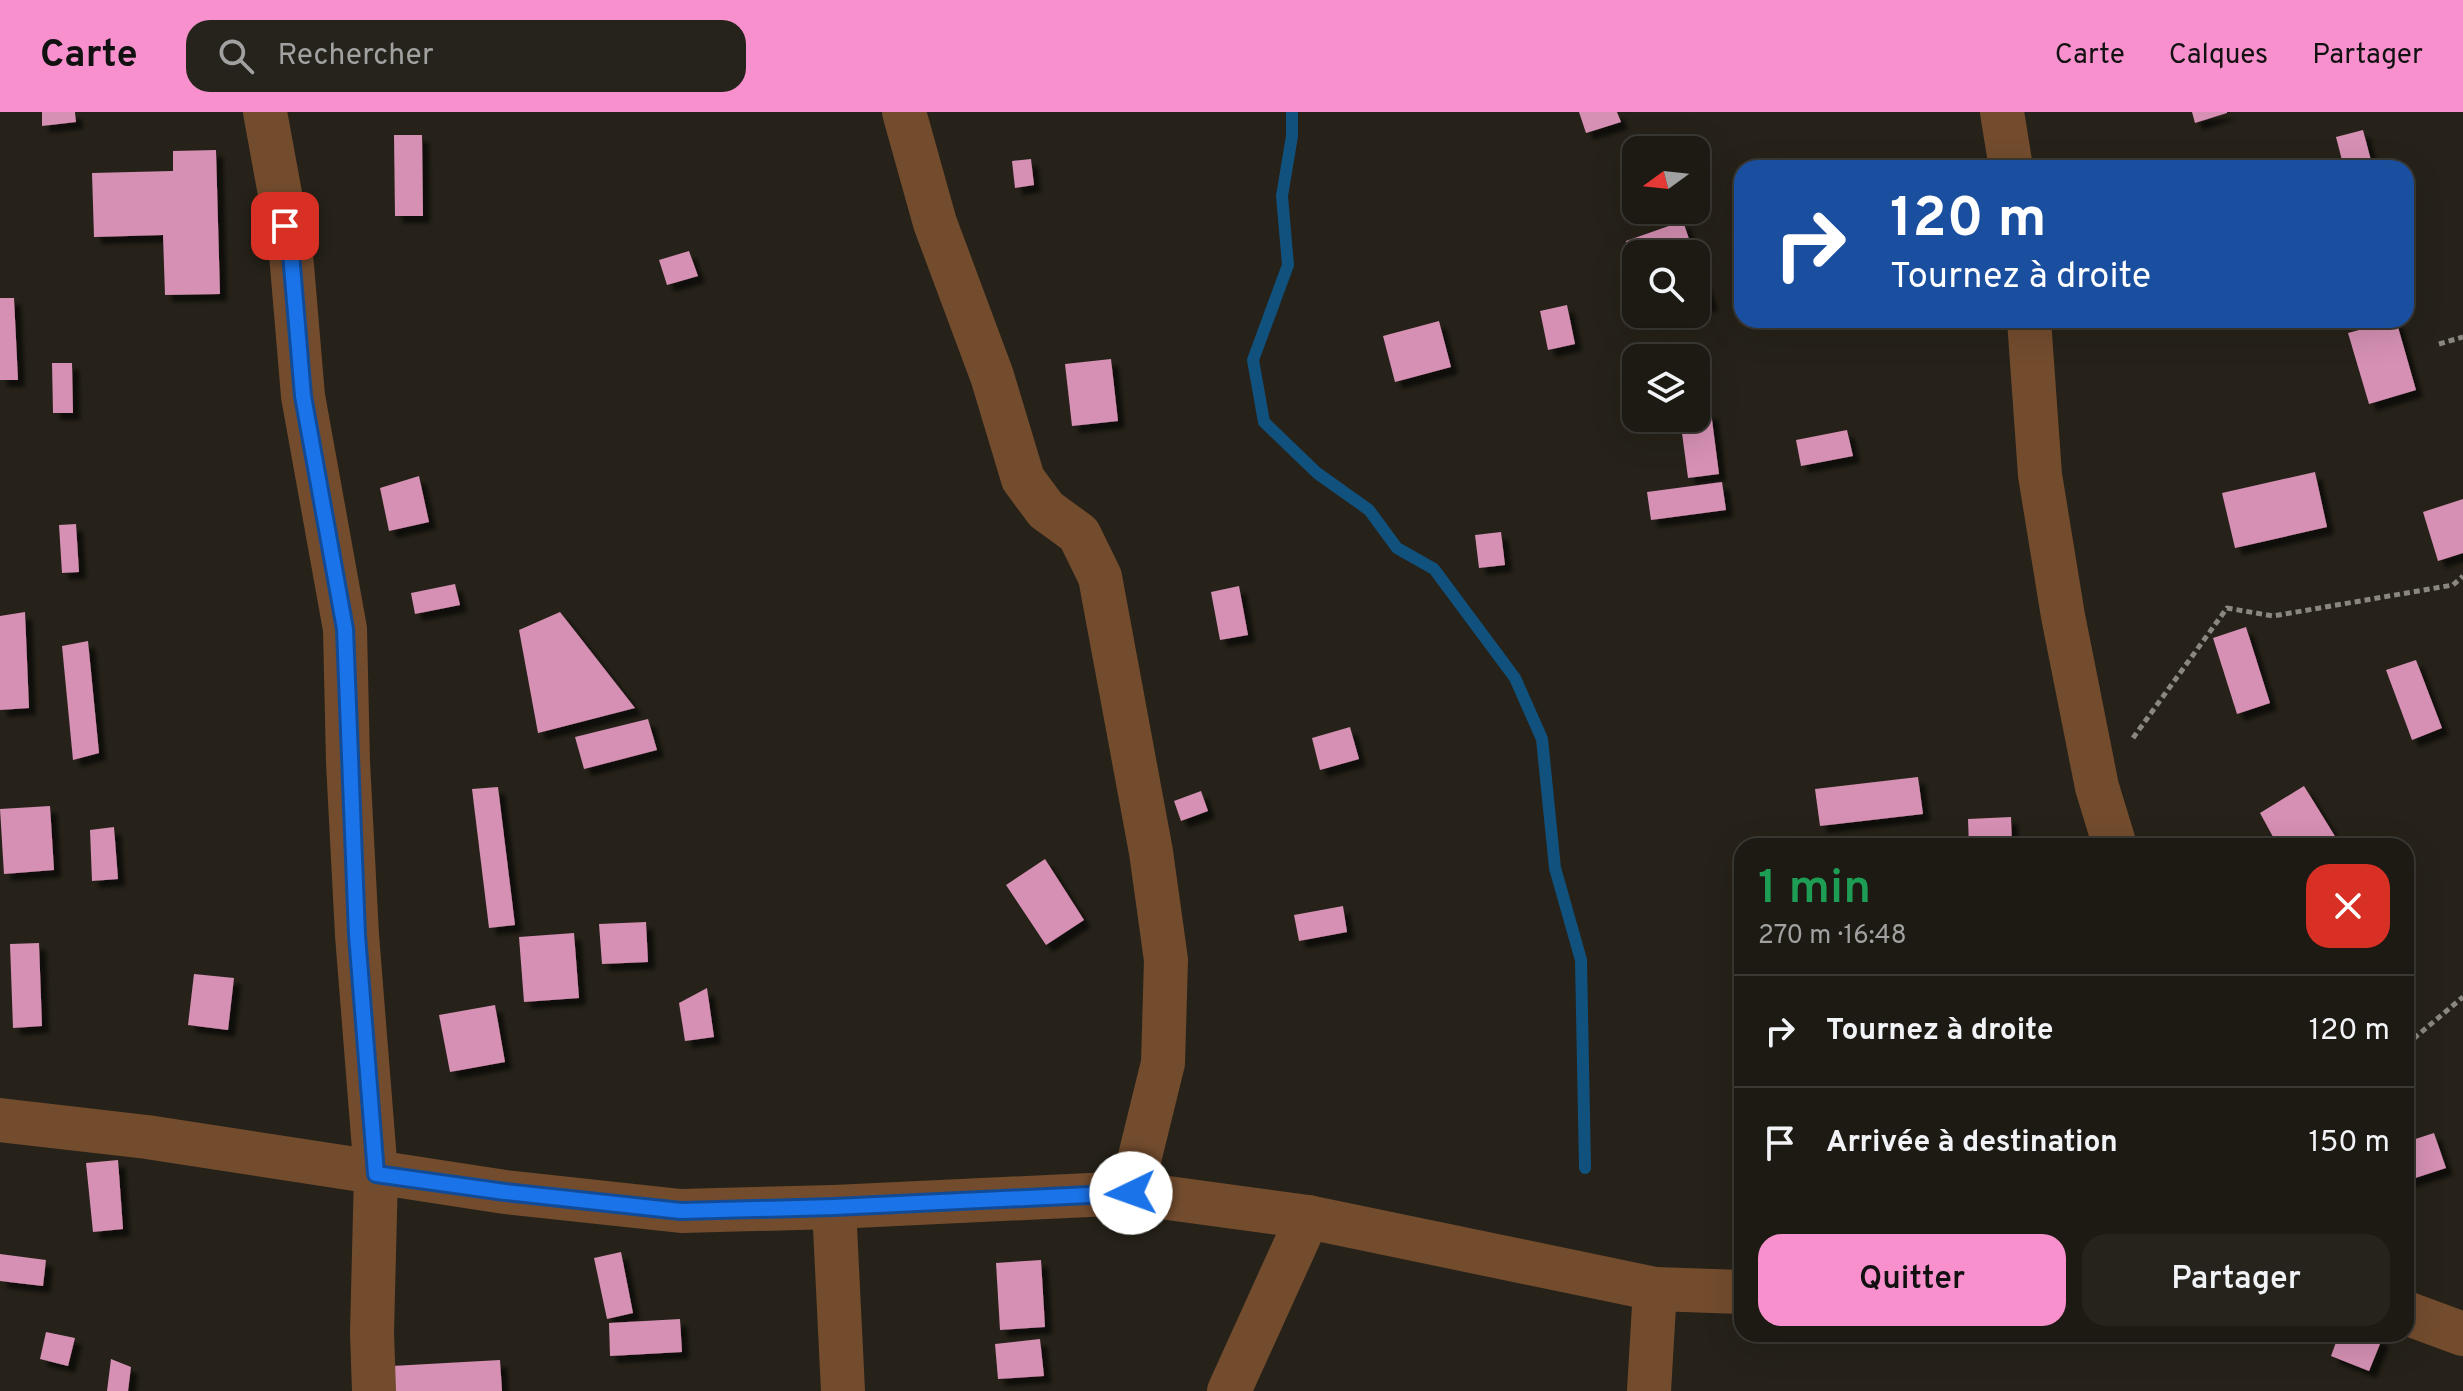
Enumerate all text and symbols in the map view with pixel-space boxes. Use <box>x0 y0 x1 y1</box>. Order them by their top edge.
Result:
search box <box>186 20 746 92</box>
text: Carte <box>40 32 138 81</box>
icon: search <box>214 34 258 78</box>
text: Rechercher <box>278 38 434 75</box>
text: Carte <box>2055 38 2125 74</box>
text: Calques <box>2169 38 2268 74</box>
text: Partager <box>2312 38 2423 74</box>
north arrow <box>1622 136 1710 224</box>
map controls <box>1622 136 1710 432</box>
text: 120 m <box>1890 186 2047 256</box>
pin <box>251 192 319 260</box>
icon: right <box>1758 192 1862 296</box>
icon: arrive <box>263 204 307 248</box>
button: search <box>1622 240 1710 328</box>
text: Tournez à droite <box>1890 255 2151 301</box>
button: layers <box>1622 344 1710 432</box>
text: 1 min <box>1758 860 1871 920</box>
button: close <box>2306 864 2390 948</box>
text: 270 m · 16:48 <box>1758 920 1907 953</box>
icon: right <box>1758 1009 1802 1053</box>
text: Tournez à droite <box>1826 1013 2054 1050</box>
text: 120 m <box>2309 1013 2390 1050</box>
icon: arrive <box>1758 1121 1802 1165</box>
text: Arrivée à destination <box>1826 1125 2118 1162</box>
text: 150 m <box>2309 1125 2390 1162</box>
position arrow <box>1089 1151 1173 1235</box>
button: Quitter <box>1758 1234 2066 1326</box>
button: Partager <box>2082 1234 2390 1326</box>

